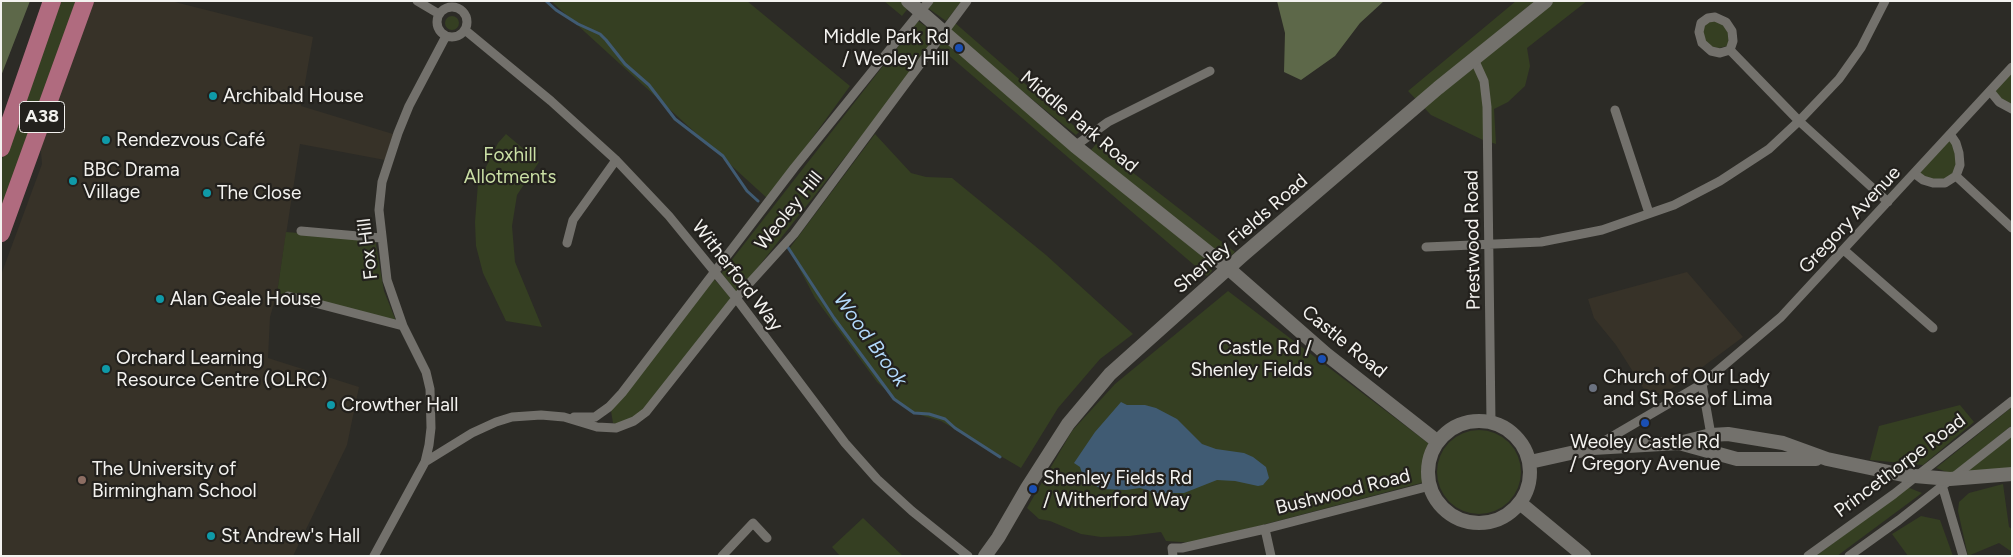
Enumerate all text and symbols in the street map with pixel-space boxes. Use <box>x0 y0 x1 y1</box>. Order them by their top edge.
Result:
place label: Middle Park Rd / Weoley Hill <box>823 26 949 70</box>
marker: Middle Park Rd / Weoley Hill <box>953 42 965 54</box>
street label: Middle Park Road <box>1016 66 1142 178</box>
place label: Archibald House <box>223 85 364 107</box>
marker: Archibald House <box>207 90 219 102</box>
road number: A38 <box>20 101 64 132</box>
place label: Rendezvous Café <box>116 129 265 151</box>
marker: Rendezvous Café <box>100 134 112 146</box>
park label: Foxhill Allotments <box>464 144 556 188</box>
place label: BBC Drama Village <box>83 159 180 203</box>
street label: Gregory Avenue <box>1794 161 1906 279</box>
street label: Weoley Hill <box>750 167 828 255</box>
street label: Shenley Fields Road <box>1169 170 1313 298</box>
street label: Prestwood Road <box>1460 170 1486 310</box>
marker: BBC Drama Village <box>67 175 79 187</box>
place label: The Close <box>217 182 301 204</box>
marker: The Close <box>201 187 213 199</box>
street label: Witherford Way <box>687 216 787 336</box>
street label: Fox Hill <box>353 217 383 281</box>
place label: Alan Geale House <box>170 288 321 310</box>
water label: Wood Brook <box>828 288 912 392</box>
marker: Alan Geale House <box>154 293 166 305</box>
street label: Castle Road <box>1297 301 1391 383</box>
place label: Castle Rd / Shenley Fields <box>1191 337 1312 381</box>
place label: Orchard Learning Resource Centre (OLRC) <box>116 347 327 391</box>
marker: Castle Rd / Shenley Fields <box>1316 353 1328 365</box>
marker: Orchard Learning Resource Centre (OLRC) <box>100 363 112 375</box>
place label: Church of Our Lady and St Rose of Lima <box>1603 366 1772 410</box>
marker: Church of Our Lady and St Rose of Lima <box>1587 382 1599 394</box>
place label: Crowther Hall <box>341 394 458 416</box>
marker: Crowther Hall <box>325 399 337 411</box>
street label: Princethorpe Road <box>1830 409 1970 523</box>
marker: Weoley Castle Rd / Gregory Avenue <box>1639 417 1651 429</box>
place label: Weoley Castle Rd / Gregory Avenue <box>1570 431 1720 475</box>
place label: The University of Birmingham School <box>92 458 257 502</box>
street label: Bushwood Road <box>1273 464 1413 520</box>
place label: Shenley Fields Rd / Witherford Way <box>1043 467 1192 511</box>
marker: The University of Birmingham School <box>76 474 88 486</box>
marker: Shenley Fields Rd / Witherford Way <box>1027 483 1039 495</box>
place label: St Andrew's Hall <box>221 525 360 547</box>
marker: St Andrew's Hall <box>205 530 217 542</box>

